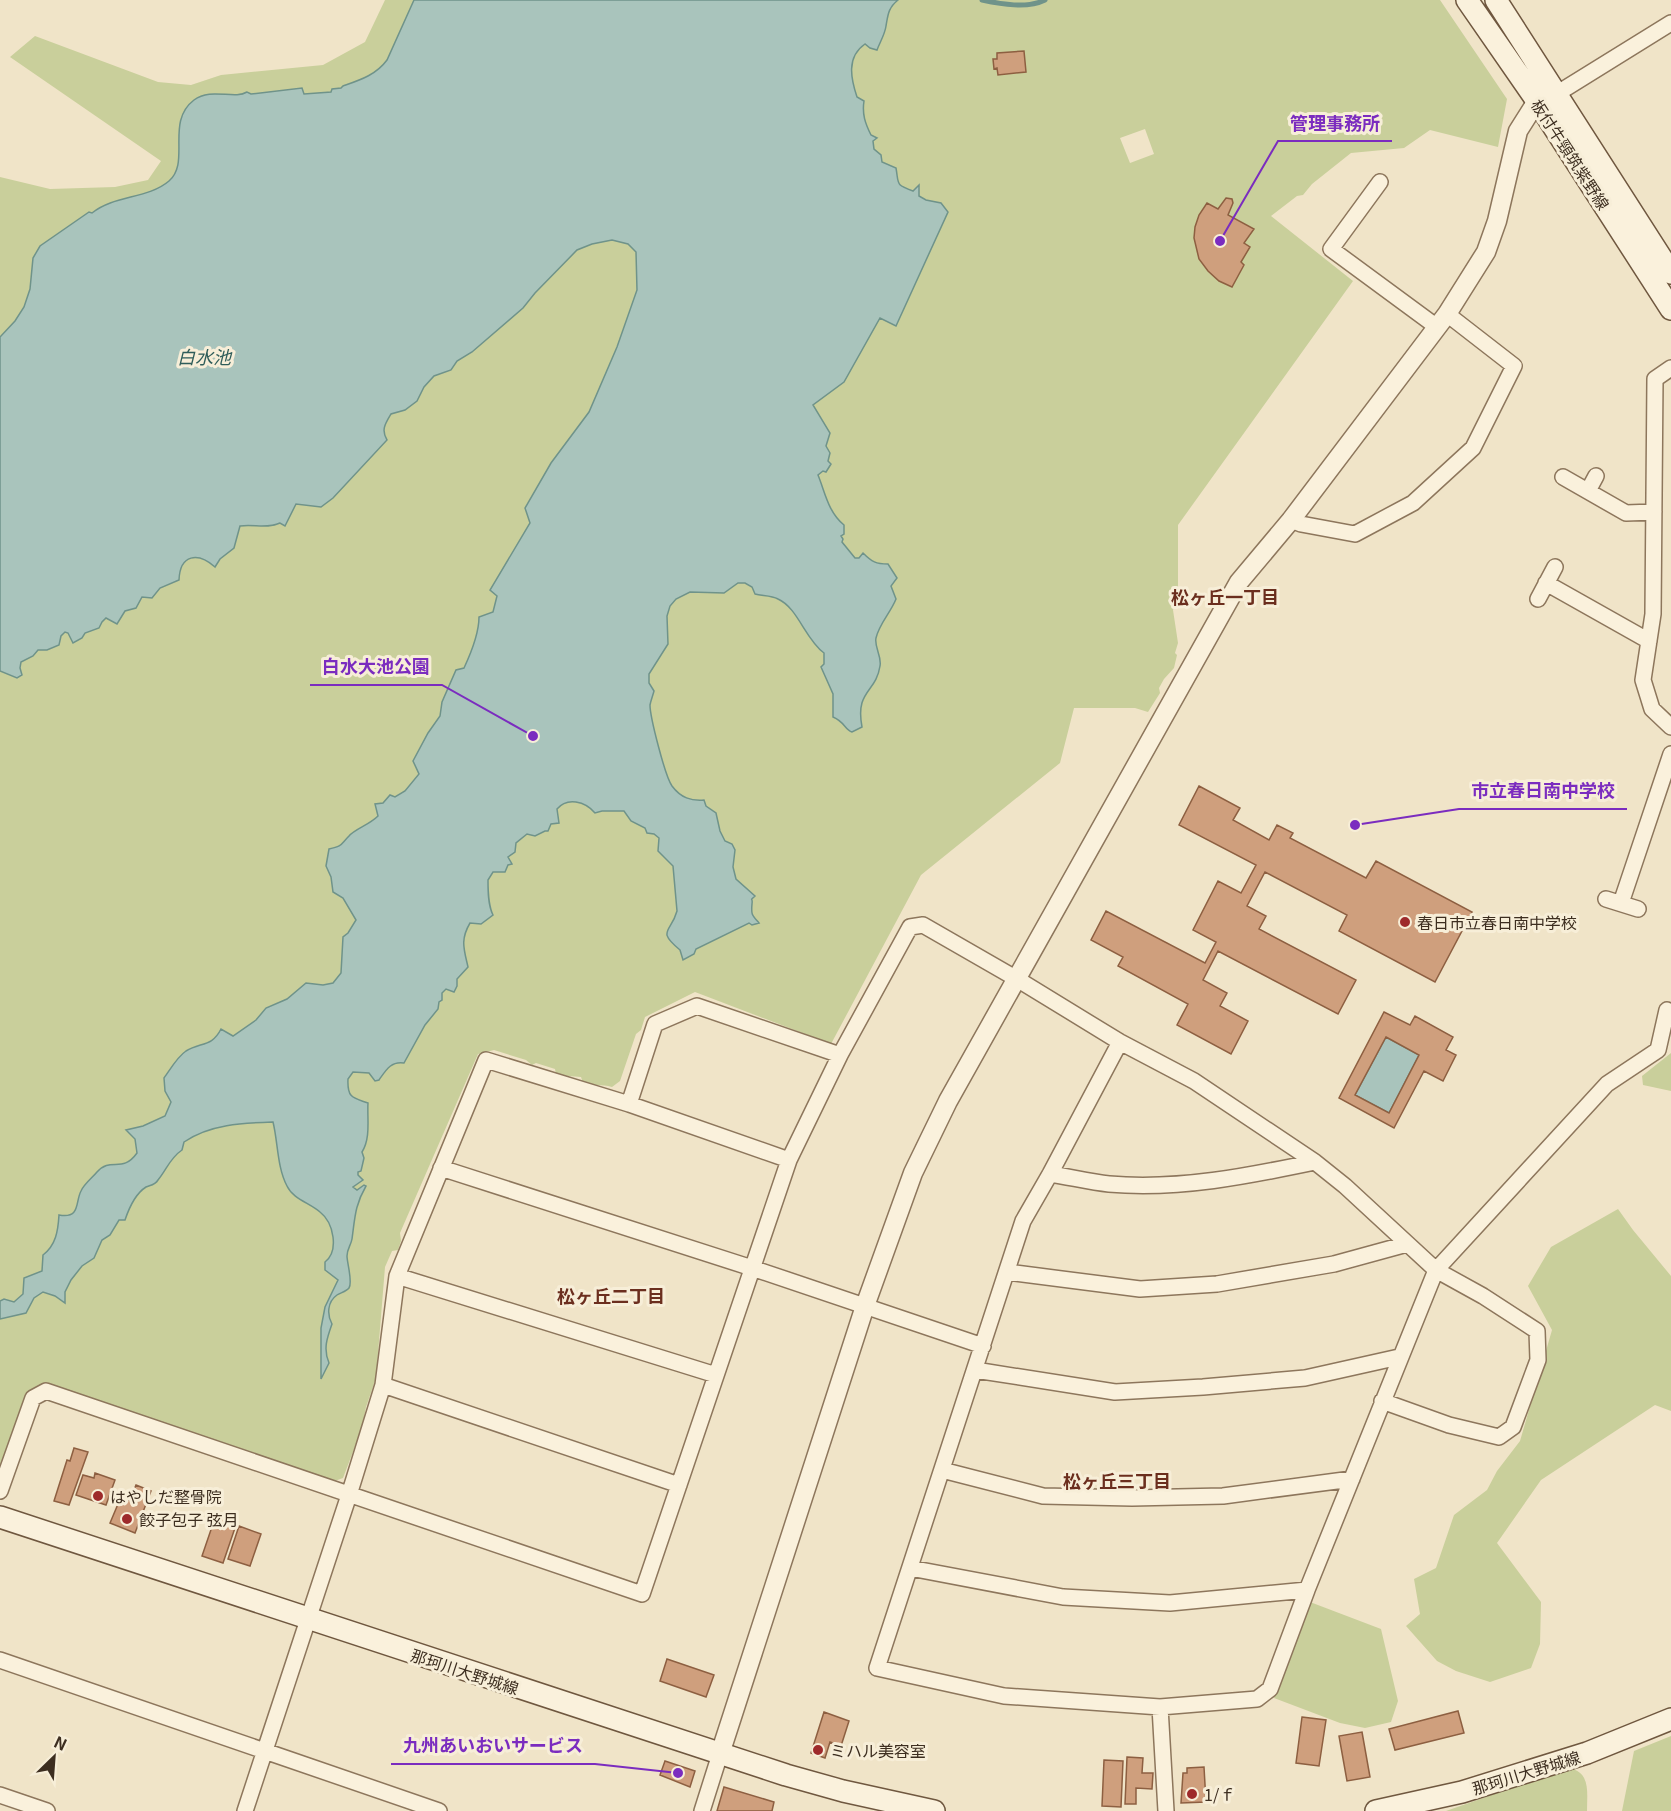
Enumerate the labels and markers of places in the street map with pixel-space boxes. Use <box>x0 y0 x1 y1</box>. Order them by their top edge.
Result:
callout: 管理事務所 <box>1278 105 1392 141</box>
callout: 白水大池公園 <box>310 649 442 685</box>
callout: 市立春日南中学校 <box>1459 773 1627 809</box>
place label: 春日市立春日南中学校 <box>1417 910 1577 934</box>
marker: 春日市立春日南中学校 <box>1398 915 1412 929</box>
place label: はやしだ整骨院 <box>110 1484 222 1508</box>
marker: はやしだ整骨院 <box>91 1489 105 1503</box>
place label: 餃子包子 弦月 <box>139 1507 239 1531</box>
marker: 餃子包子 弦月 <box>120 1512 134 1526</box>
callout: 九州あいおいサービス <box>391 1728 595 1764</box>
place label: ミハル美容室 <box>830 1738 926 1762</box>
marker: ミハル美容室 <box>811 1743 825 1757</box>
place label: 1/ｆ <box>1204 1782 1235 1806</box>
marker: 1/ｆ <box>1185 1787 1199 1801</box>

